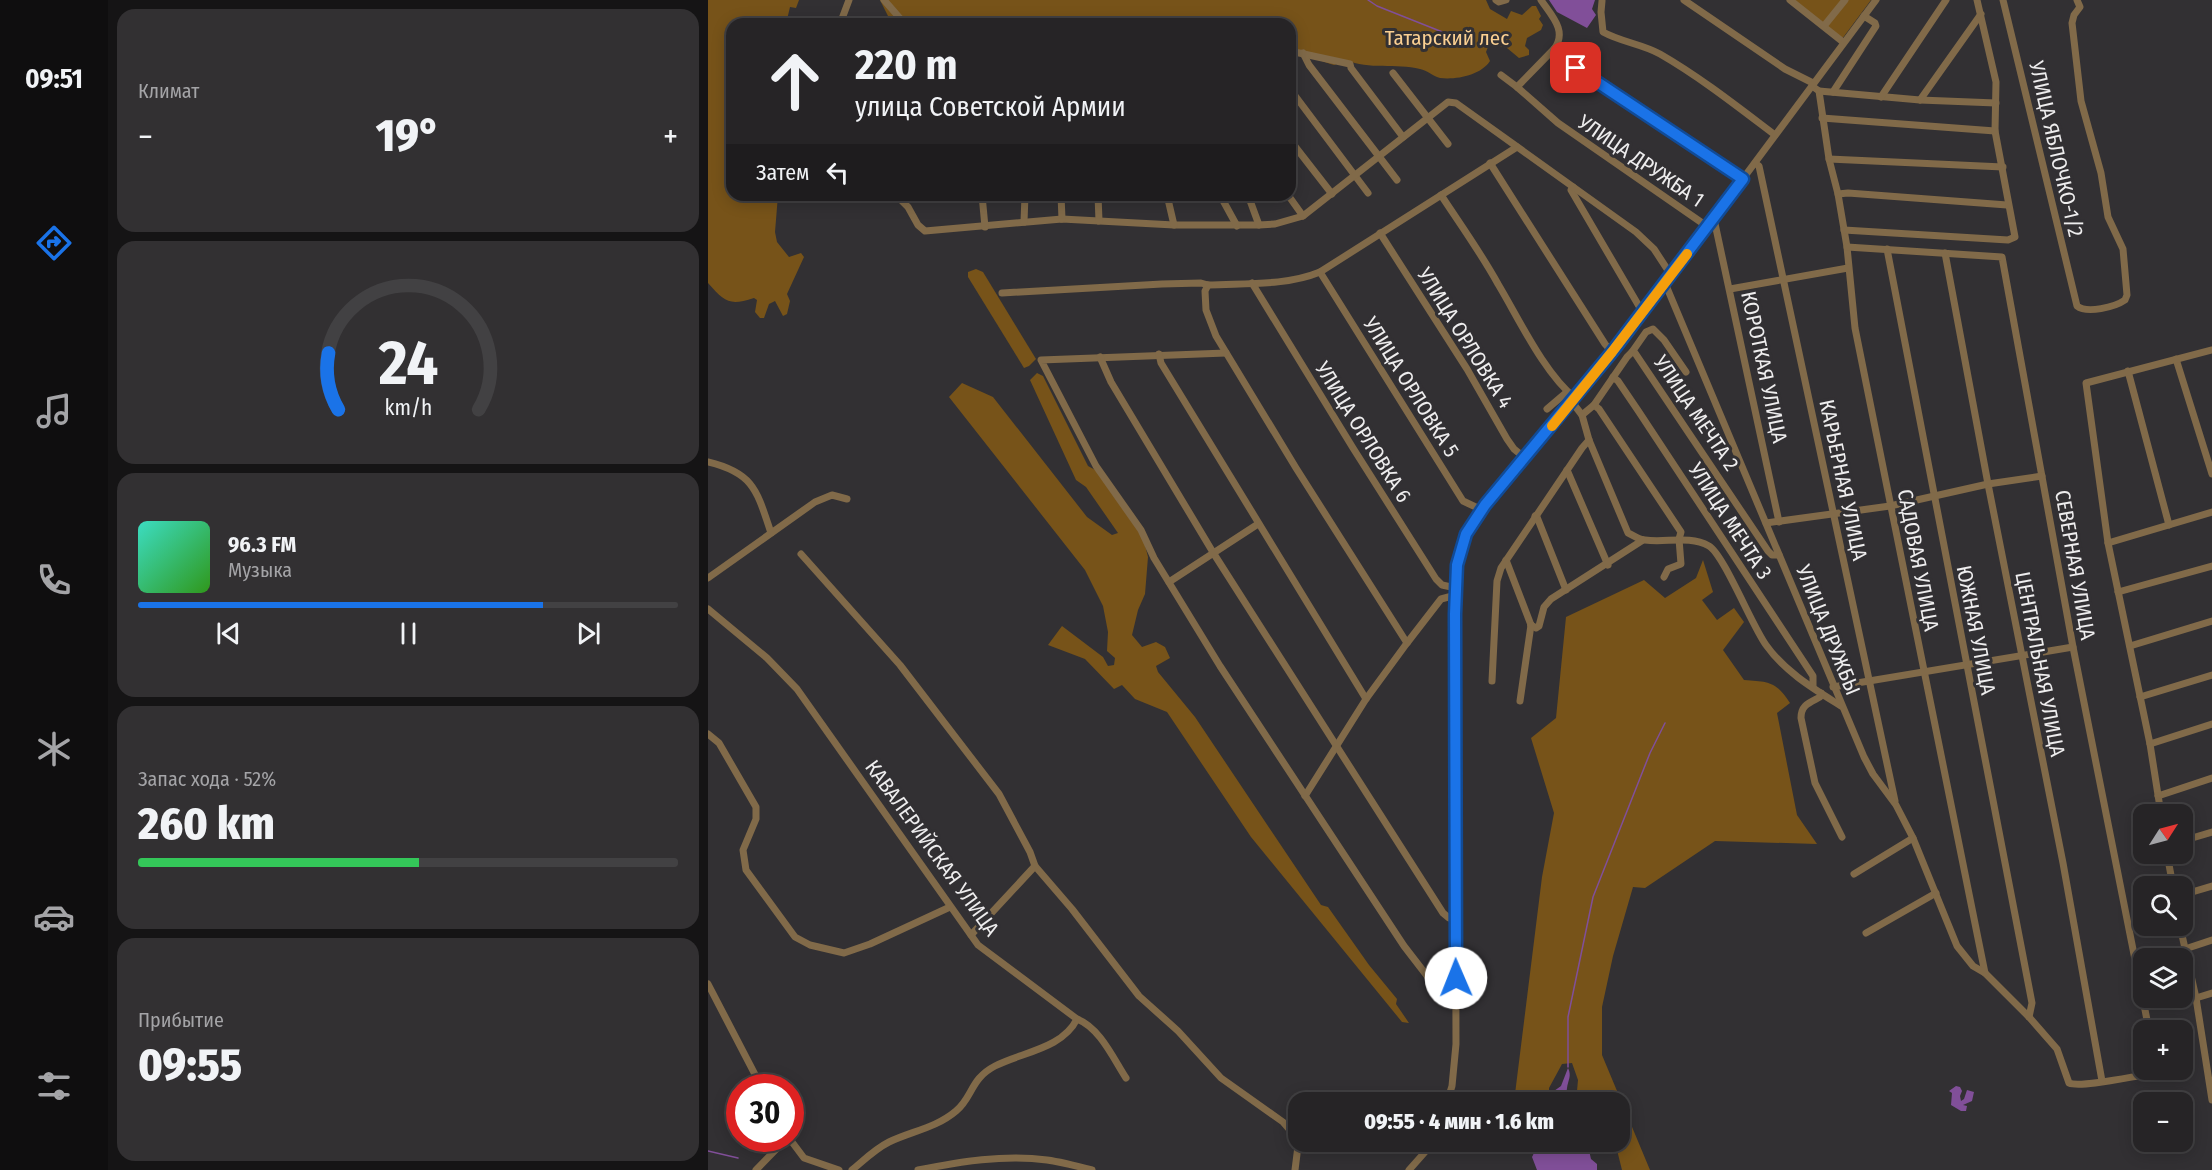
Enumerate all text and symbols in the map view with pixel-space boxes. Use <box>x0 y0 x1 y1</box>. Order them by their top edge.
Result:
park label: Татарский лес <box>1385 25 1509 51</box>
text: 220 m <box>855 40 958 90</box>
icon: ahead <box>756 42 834 120</box>
pin <box>1550 42 1601 93</box>
icon: arrive <box>1559 51 1592 84</box>
street label: УЛИЦА ЯБЛОЧКО-1/2 <box>2023 58 2089 239</box>
text: 09:51 <box>25 63 83 95</box>
text: Климат <box>138 79 199 103</box>
text: улица Советской Армии <box>855 91 1126 123</box>
text: 19° <box>376 109 440 163</box>
street label: УЛИЦА ДРУЖБА 1 <box>1572 109 1709 213</box>
text: − <box>138 117 153 157</box>
text: + <box>663 117 678 157</box>
icon: left <box>821 156 854 189</box>
text: Затем <box>756 159 809 186</box>
icon: directions <box>33 222 75 264</box>
street label: УЛИЦА ОРЛОВКА 4 <box>1411 262 1519 413</box>
street label: КОРОТКАЯ УЛИЦА <box>1735 289 1793 445</box>
street label: УЛИЦА ОРЛОВКА 5 <box>1357 311 1464 462</box>
text: 24 <box>377 326 438 401</box>
street label: УЛИЦА МЕЧТА 2 <box>1647 349 1744 476</box>
street label: УЛИЦА ОРЛОВКА 6 <box>1309 356 1417 507</box>
icon: music <box>33 390 75 432</box>
text: km/h <box>384 395 432 421</box>
street label: КАРЬЕРНАЯ УЛИЦА <box>1813 397 1873 563</box>
street label: УЛИЦА МЕЧТА 3 <box>1682 457 1777 584</box>
street label: САДОВАЯ УЛИЦА <box>1891 487 1945 633</box>
street label: СЕВЕРНАЯ УЛИЦА <box>2049 488 2101 642</box>
text: 96.3 FM <box>228 531 296 558</box>
text: Музыка <box>228 558 292 582</box>
icon: phone <box>33 559 75 601</box>
street label: УЛИЦА ДРУЖБЫ <box>1790 560 1866 699</box>
street label: ЮЖНАЯ УЛИЦА <box>1951 563 2001 697</box>
street label: ЦЕНТРАЛЬНАЯ УЛИЦА <box>2009 569 2071 759</box>
icon: previous <box>212 617 245 650</box>
icon: pause <box>392 617 425 650</box>
icon: next <box>572 617 605 650</box>
icon: climate <box>33 728 75 770</box>
street label: КАВАЛЕРИЙСКАЯ УЛИЦА <box>859 755 1005 941</box>
text: Запас хода · 52% <box>138 767 276 791</box>
text: 260 km <box>138 797 275 851</box>
north arrow <box>2133 804 2193 864</box>
map controls <box>2133 804 2193 1152</box>
button: search <box>2133 876 2193 936</box>
icon: car <box>33 896 75 938</box>
position arrow <box>1424 946 1488 1010</box>
button: layers <box>2133 948 2193 1008</box>
text: Прибытие <box>138 1008 224 1032</box>
button: + <box>2133 1020 2193 1080</box>
text: 09:55 <box>138 1038 242 1092</box>
icon: filters <box>33 1065 75 1107</box>
speed limit sign: 30 <box>726 1074 804 1152</box>
button: − <box>2133 1092 2193 1152</box>
text: 09:55 · 4 мин · 1.6 km <box>1364 1108 1554 1135</box>

